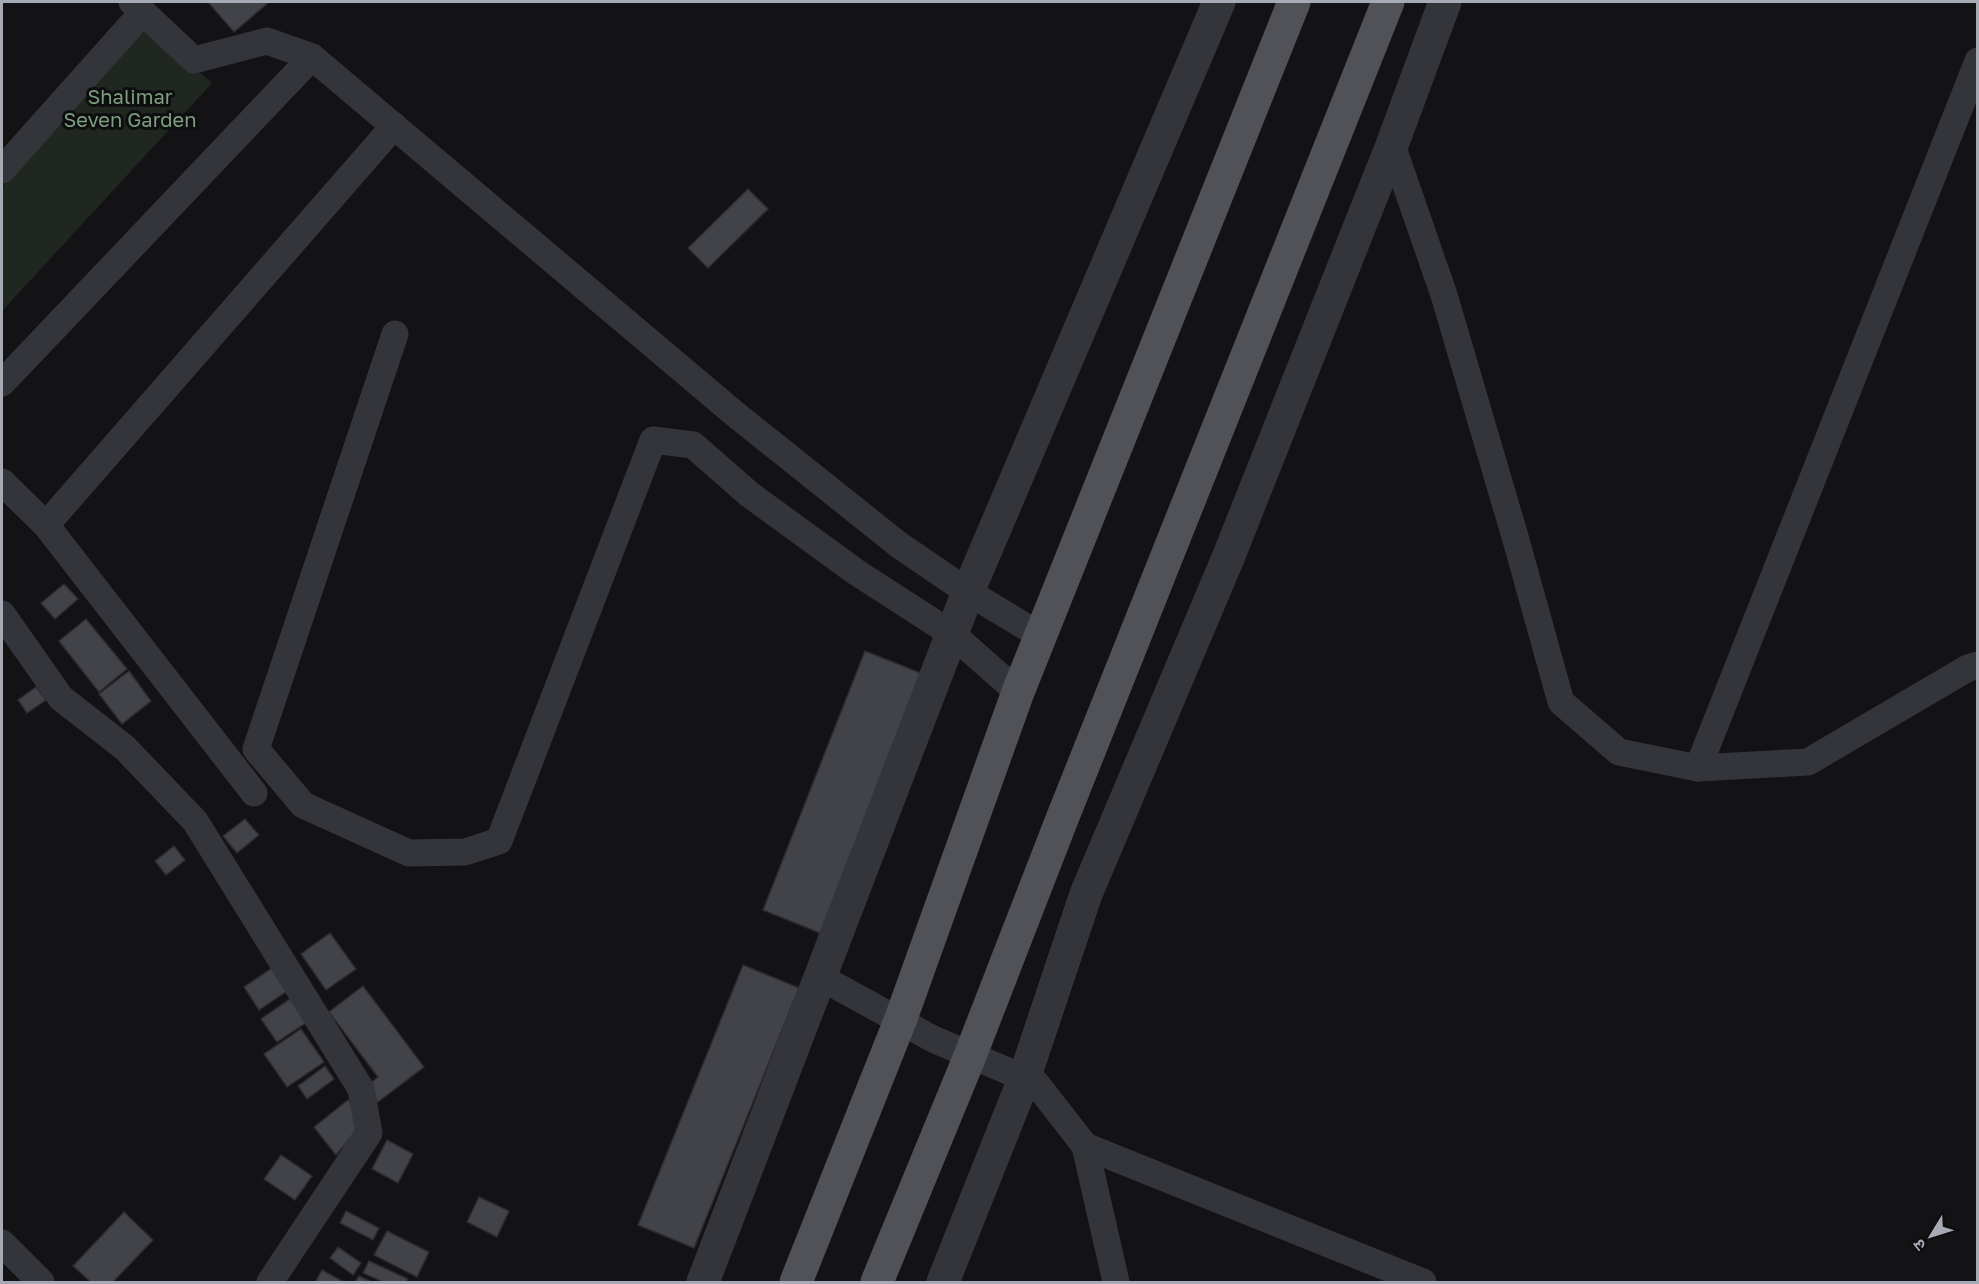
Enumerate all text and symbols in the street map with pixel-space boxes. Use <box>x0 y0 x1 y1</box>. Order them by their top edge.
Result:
park label: Shalimar Seven Garden <box>64 84 196 131</box>
north arrow <box>1901 1206 1961 1266</box>
text: उ <box>1908 1235 1930 1255</box>

